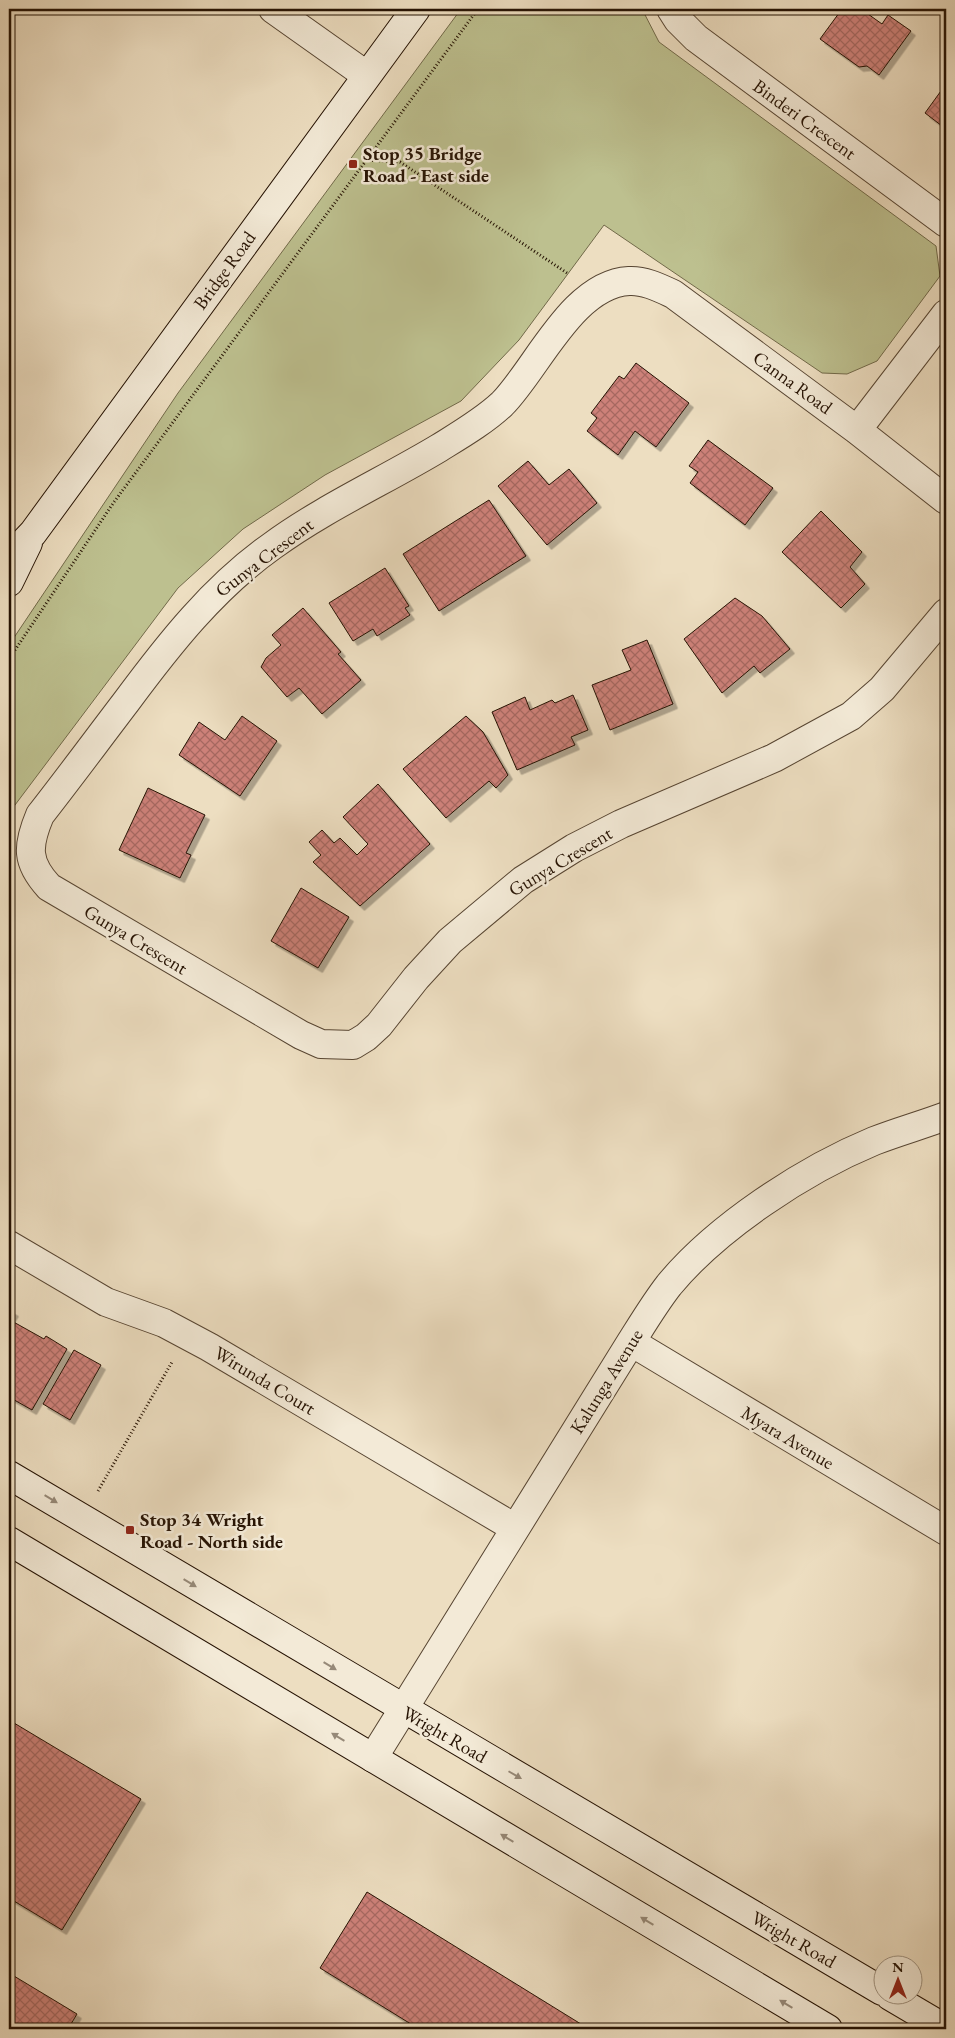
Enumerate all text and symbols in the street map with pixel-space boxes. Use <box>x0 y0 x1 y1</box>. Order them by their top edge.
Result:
street label: Binderi Crescent <box>748 73 861 165</box>
place label: Stop 35 Bridge Road - East side <box>363 141 489 188</box>
marker: Stop 35 Bridge Road - East side <box>347 158 359 170</box>
street label: Bridge Road <box>188 226 261 314</box>
street label: Canna Road <box>748 345 838 420</box>
street label: Gunya Crescent <box>210 512 318 602</box>
street label: Gunya Crescent <box>504 821 617 902</box>
street label: Gunya Crescent <box>79 899 192 980</box>
street label: Kalunga Avenue <box>564 1324 649 1438</box>
street label: Wirunda Court <box>209 1340 320 1421</box>
street label: Myara Avenue <box>737 1400 839 1475</box>
one-way arrow <box>44 1495 57 1504</box>
place label: Stop 34 Wright Road - North side <box>140 1507 283 1554</box>
marker: Stop 34 Wright Road - North side <box>124 1524 136 1536</box>
one-way arrow <box>184 1578 197 1587</box>
one-way arrow <box>323 1661 336 1670</box>
street label: Wright Road <box>398 1700 492 1769</box>
one-way arrow <box>331 1732 344 1741</box>
one-way arrow <box>509 1771 522 1780</box>
one-way arrow <box>501 1833 514 1842</box>
street label: Wright Road <box>747 1905 841 1974</box>
one-way arrow <box>640 1917 653 1926</box>
north arrow <box>872 1956 922 2006</box>
text: N <box>892 1958 904 1976</box>
one-way arrow <box>780 2000 793 2009</box>

